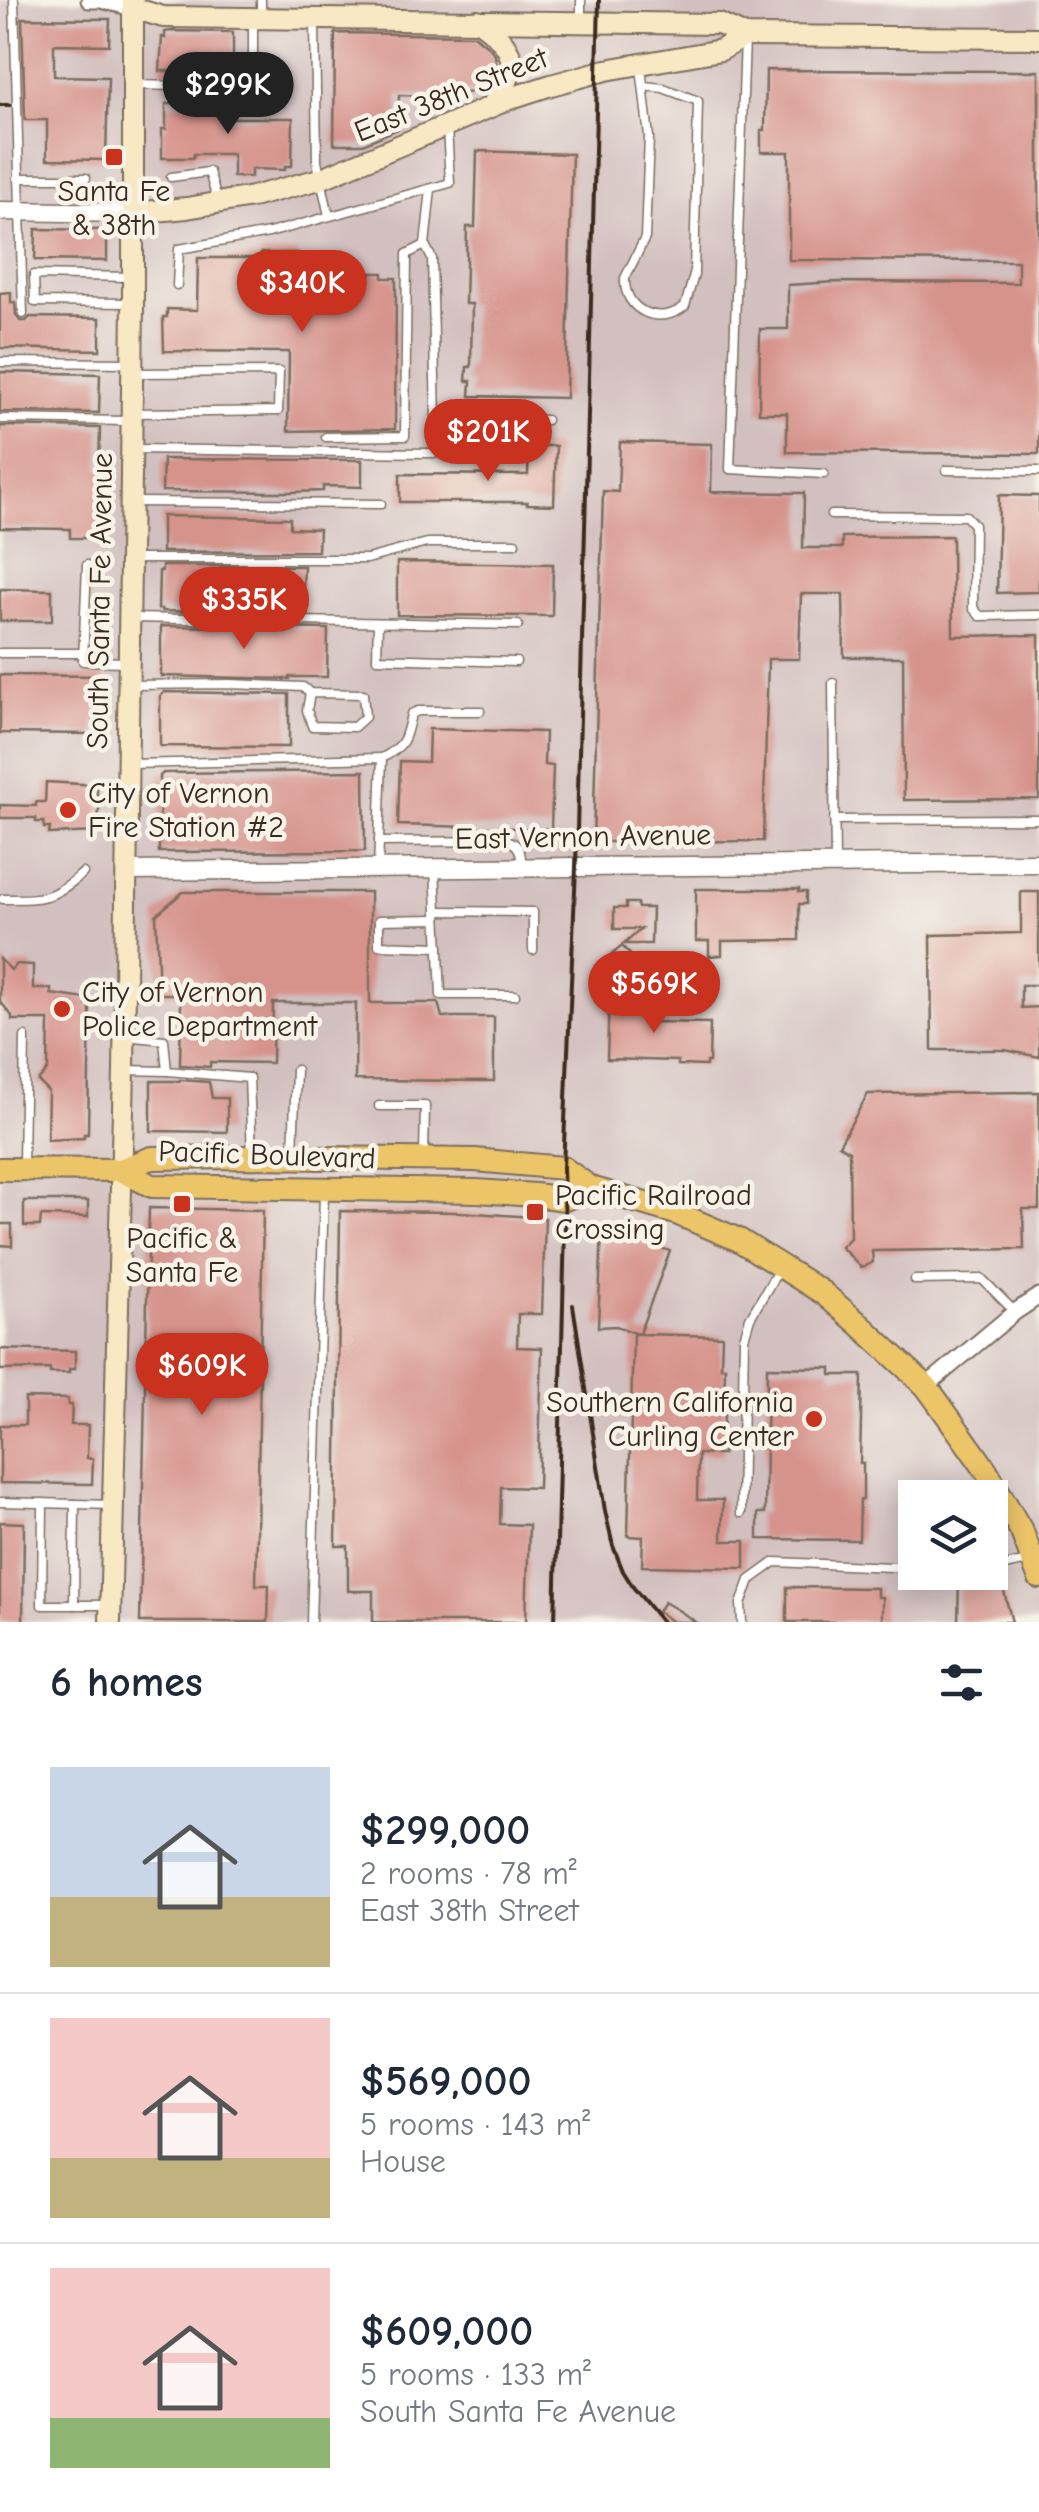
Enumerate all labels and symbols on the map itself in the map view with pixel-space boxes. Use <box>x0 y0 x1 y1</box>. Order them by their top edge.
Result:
street label: East 38th Street <box>349 40 554 150</box>
pin: $299K <box>158 52 298 137</box>
marker: Santa Fe & 38th <box>103 146 125 168</box>
place label: Santa Fe & 38th <box>58 174 170 243</box>
pin: $340K <box>232 250 372 335</box>
pin: $201K <box>418 399 558 484</box>
street label: South Santa Fe Avenue <box>80 453 120 749</box>
pin: $335K <box>174 567 314 652</box>
place label: City of Vernon Fire Station #2 <box>88 776 284 845</box>
marker: City of Vernon Fire Station #2 <box>57 799 79 821</box>
street label: East Vernon Avenue <box>455 817 711 857</box>
pin: $569K <box>584 951 724 1036</box>
place label: City of Vernon Police Department <box>82 975 319 1044</box>
marker: City of Vernon Police Department <box>51 998 73 1020</box>
street label: Pacific Boulevard <box>158 1134 376 1176</box>
place label: Pacific Railroad Crossing <box>555 1178 752 1247</box>
marker: Pacific & Santa Fe <box>171 1193 193 1215</box>
marker: Pacific Railroad Crossing <box>524 1201 546 1223</box>
place label: Pacific & Santa Fe <box>126 1221 238 1290</box>
pin: $609K <box>132 1333 272 1418</box>
place label: Southern California Curling Center <box>546 1385 794 1454</box>
marker: Southern California Curling Center <box>803 1408 825 1430</box>

